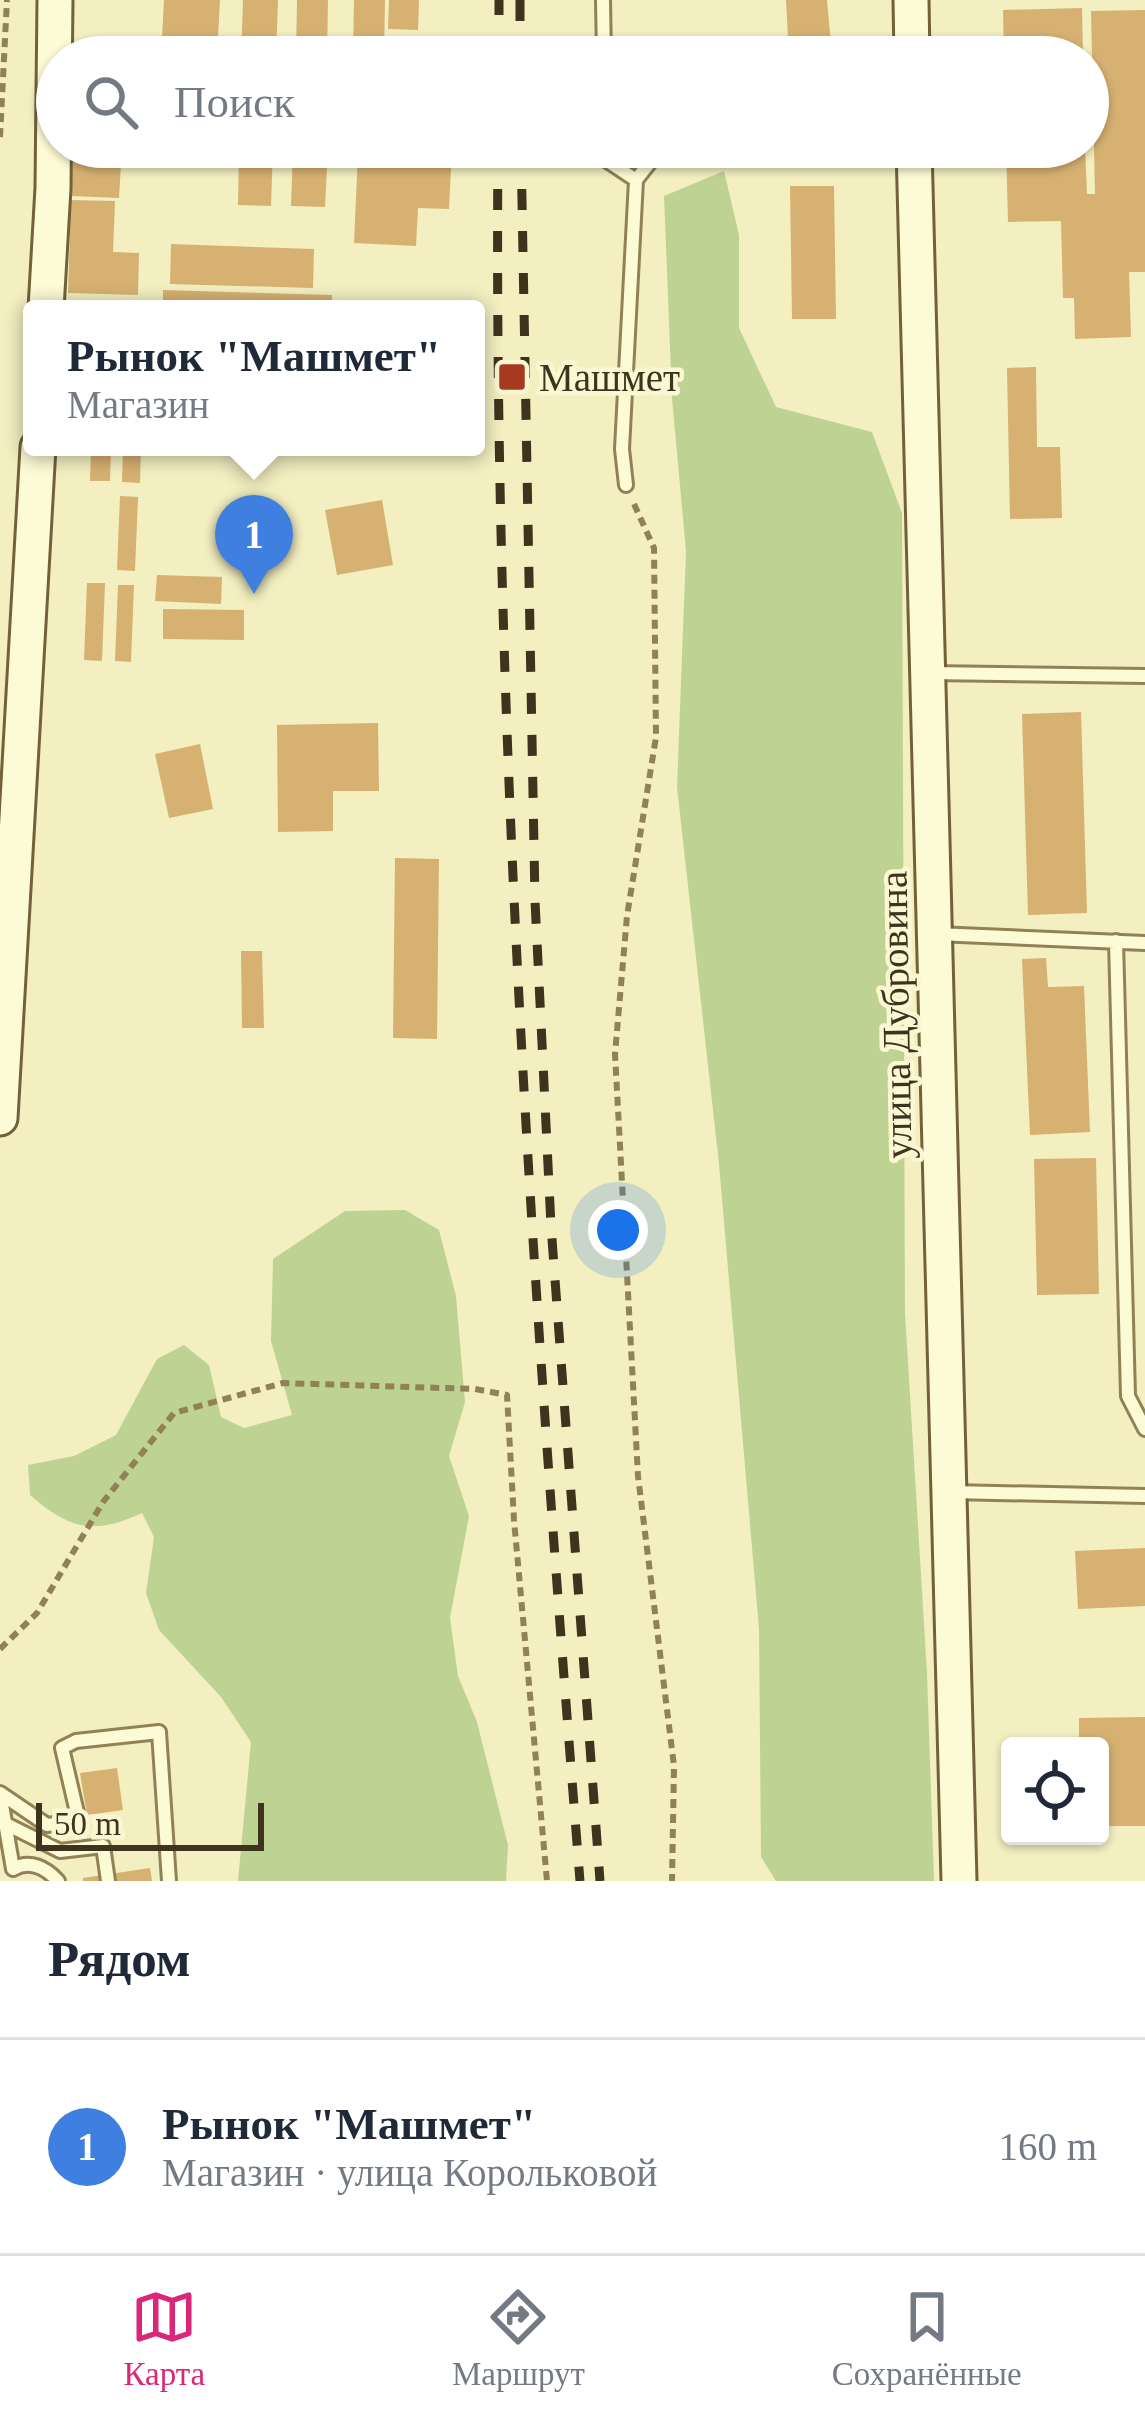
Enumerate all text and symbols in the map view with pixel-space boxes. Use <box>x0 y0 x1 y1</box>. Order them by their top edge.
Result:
search box <box>36 36 1109 168</box>
icon: search <box>78 69 144 135</box>
text: Поиск <box>174 77 295 127</box>
popup <box>23 300 485 456</box>
text: Рынок "Машмет" <box>67 331 441 381</box>
place label: Машмет <box>539 356 680 399</box>
marker: Машмет <box>496 361 528 393</box>
text: Магазин <box>67 383 210 426</box>
pin: 1 <box>215 495 293 594</box>
street label: улица Дубровина <box>871 871 921 1159</box>
your location <box>588 1200 648 1260</box>
map controls <box>1001 1737 1109 1845</box>
button: locate <box>1001 1737 1109 1845</box>
scale bar <box>36 1797 264 1850</box>
text: 50 m <box>54 1806 121 1842</box>
text: Рядом <box>48 1931 191 1987</box>
text: Рынок "Машмет" <box>162 2099 536 2149</box>
text: 1 <box>77 2125 97 2168</box>
text: 160 m <box>998 2125 1097 2168</box>
text: Магазин · улица Корольковой <box>162 2151 657 2194</box>
tab: Карта <box>123 2284 205 2393</box>
tab: Маршрут <box>452 2284 585 2393</box>
tab: Сохранённые <box>832 2284 1022 2393</box>

